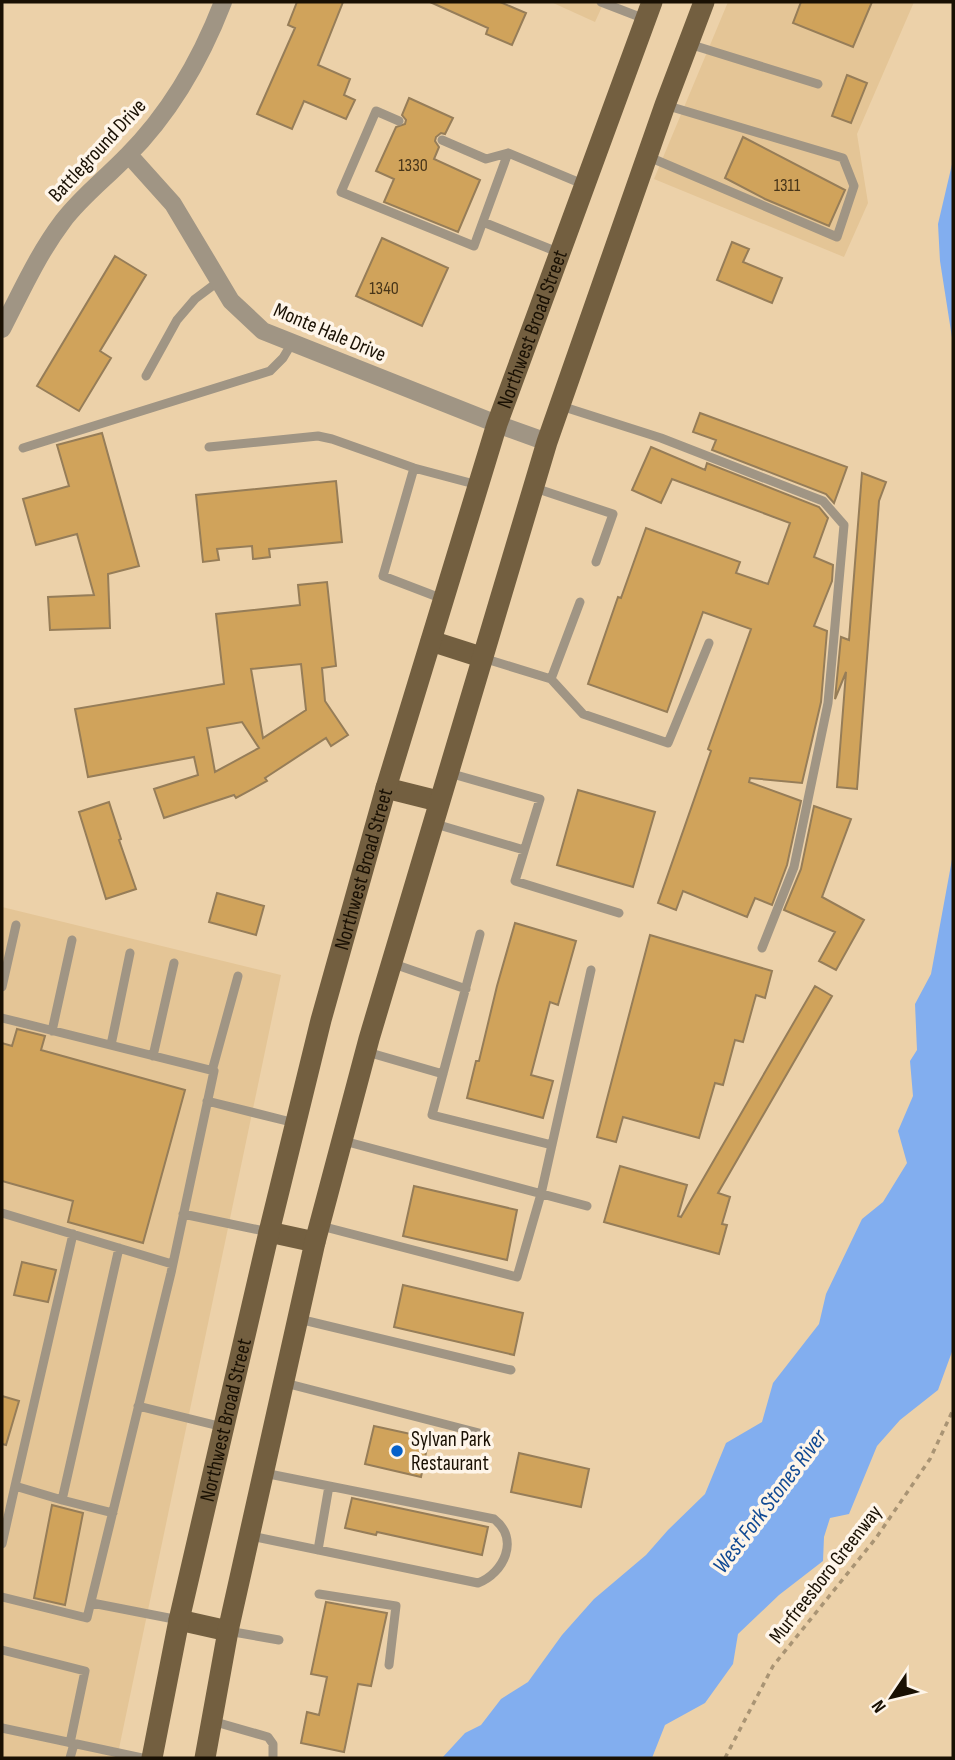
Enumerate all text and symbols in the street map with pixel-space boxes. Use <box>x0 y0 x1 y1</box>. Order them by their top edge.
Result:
street label: Battleground Drive <box>43 94 152 207</box>
house number: 1330 <box>398 155 428 176</box>
house number: 1311 <box>774 175 801 196</box>
street label: Northwest Broad Street <box>492 246 573 412</box>
house number: 1340 <box>369 278 399 299</box>
street label: Monte Hale Drive <box>270 298 390 367</box>
street label: Northwest Broad Street <box>329 785 398 953</box>
street label: Northwest Broad Street <box>195 1336 257 1504</box>
water label: West Fork Stones River <box>707 1423 834 1579</box>
place label: Sylvan Park Restaurant <box>411 1427 491 1476</box>
marker: Sylvan Park Restaurant <box>389 1443 405 1459</box>
street label: Murfreesboro Greenway <box>764 1500 887 1648</box>
north arrow <box>857 1662 927 1732</box>
text: N <box>867 1695 892 1717</box>

